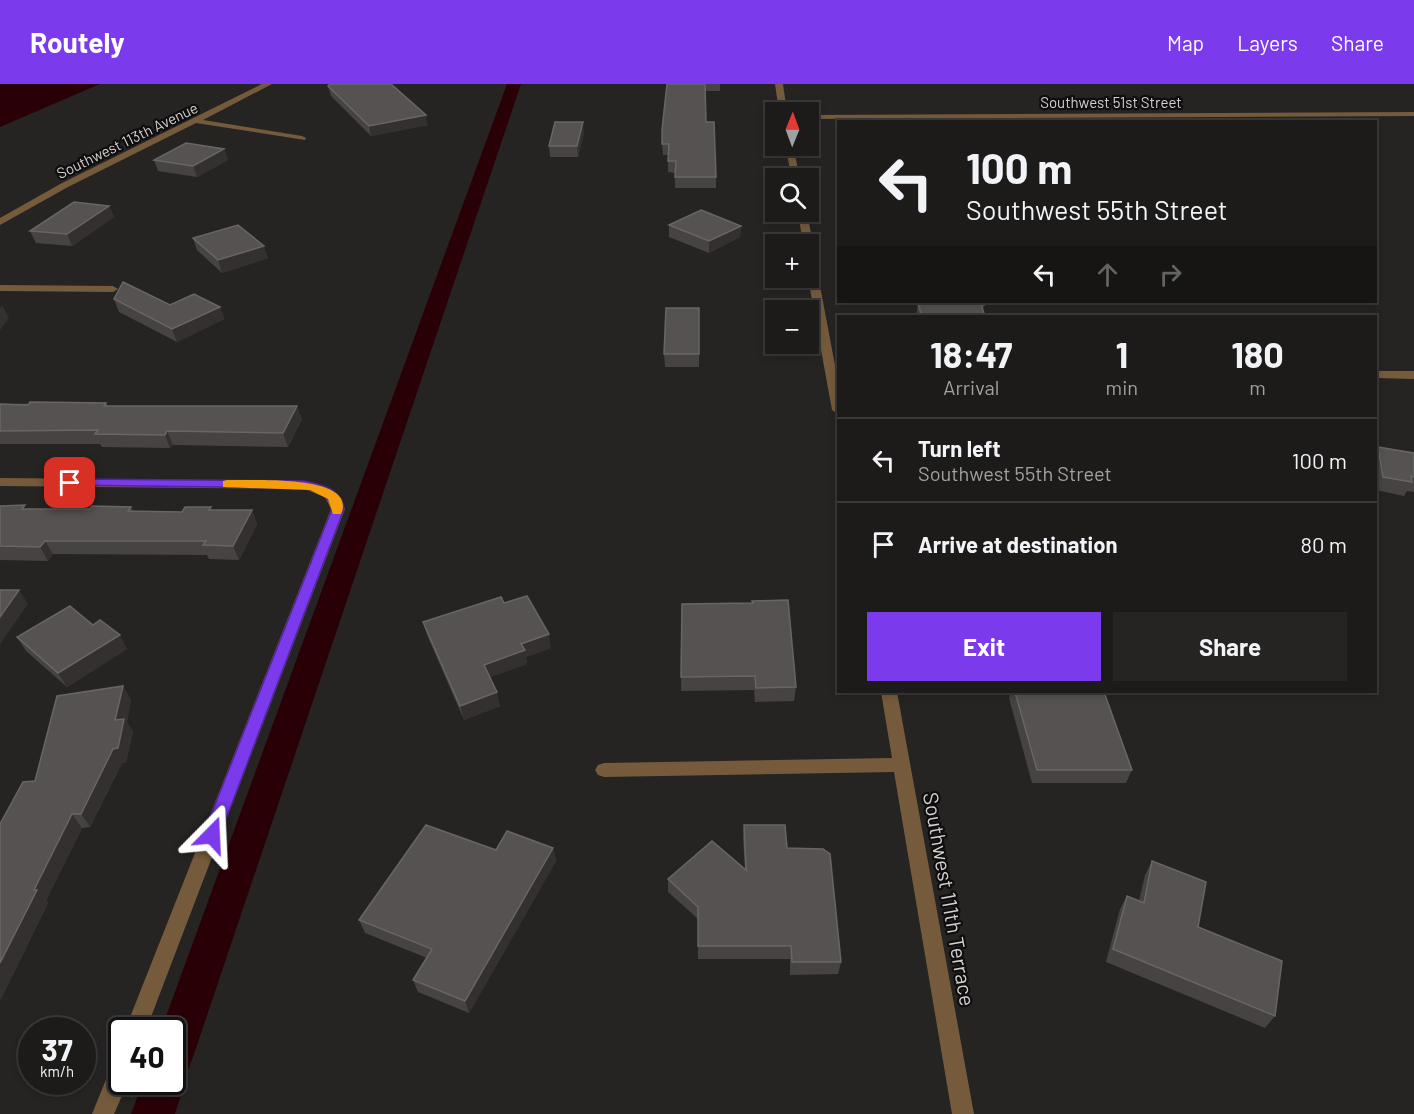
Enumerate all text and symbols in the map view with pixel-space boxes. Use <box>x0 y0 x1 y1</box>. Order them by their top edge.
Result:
text: Routely <box>30 25 125 59</box>
text: Map <box>1167 30 1204 55</box>
text: Layers <box>1237 30 1298 55</box>
text: Share <box>1331 30 1384 55</box>
street label: Southwest 51st Street <box>1040 93 1182 111</box>
street label: Southwest 113th Avenue <box>53 98 201 182</box>
north arrow <box>765 102 819 156</box>
map controls <box>765 102 819 354</box>
text: 100 m <box>966 142 1072 192</box>
icon: left <box>867 144 945 222</box>
button: search <box>765 168 819 222</box>
text: Southwest 55th Street <box>966 193 1228 225</box>
button: + <box>765 234 819 288</box>
icon: left <box>1028 258 1061 291</box>
icon: ahead <box>1091 258 1124 291</box>
icon: right <box>1154 258 1187 291</box>
button: − <box>765 300 819 354</box>
text: 18:47 <box>930 332 1012 375</box>
text: 1 <box>1115 332 1128 375</box>
text: 180 <box>1231 332 1284 375</box>
text: Arrival <box>943 375 999 399</box>
text: min <box>1106 375 1138 399</box>
text: m <box>1249 375 1266 399</box>
text: Turn left <box>918 435 1001 461</box>
icon: left <box>867 444 900 477</box>
text: 100 m <box>1292 447 1347 473</box>
pin <box>44 457 95 508</box>
text: Southwest 55th Street <box>918 461 1112 485</box>
icon: arrive <box>53 466 86 499</box>
icon: arrive <box>867 528 900 561</box>
text: Arrive at destination <box>918 531 1117 557</box>
text: 80 m <box>1301 531 1347 557</box>
button: Exit <box>867 612 1101 681</box>
button: Share <box>1113 612 1347 681</box>
street label: Southwest 111th Terrace <box>919 790 981 1008</box>
position arrow <box>180 803 244 867</box>
speed limit sign: 40 <box>108 1017 186 1095</box>
text: 37 <box>41 1031 73 1067</box>
text: km/h <box>40 1062 74 1080</box>

